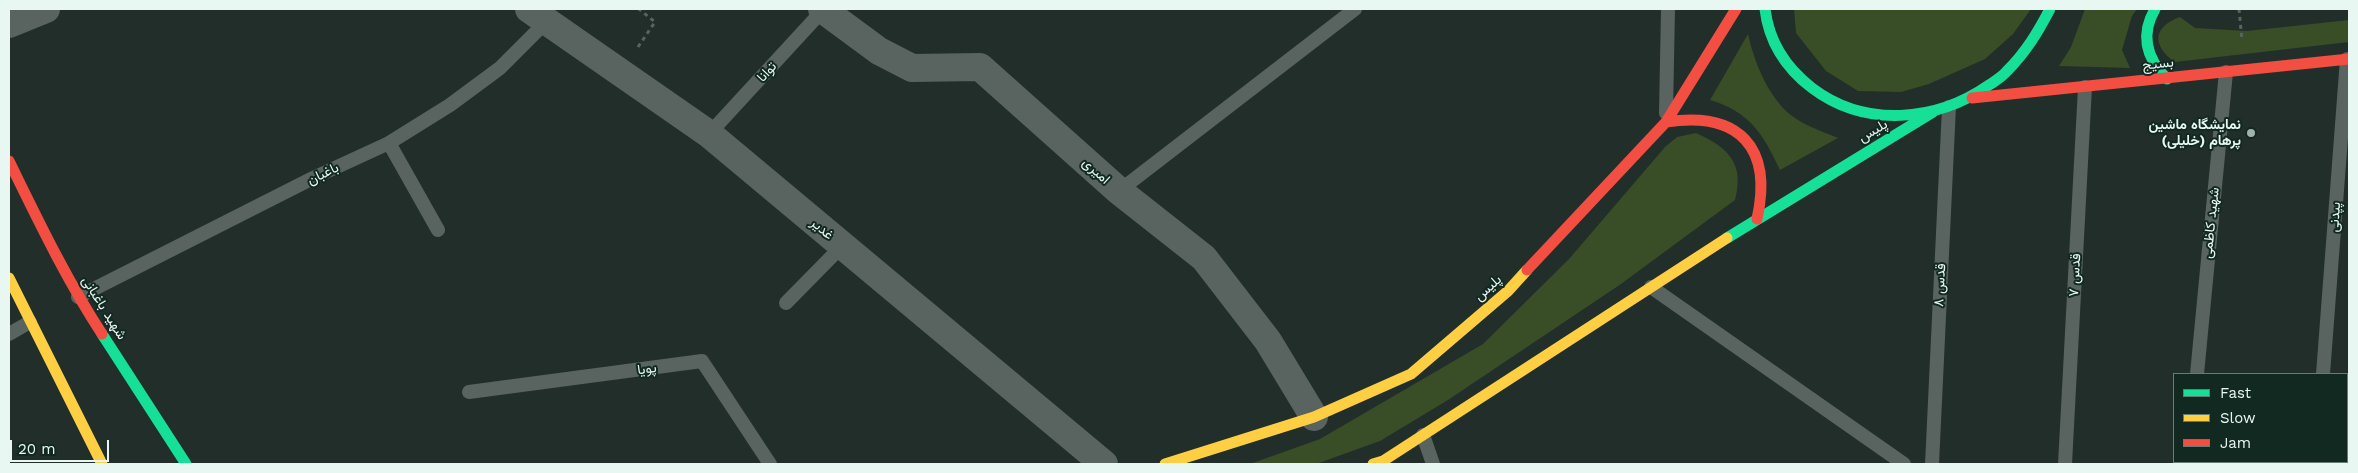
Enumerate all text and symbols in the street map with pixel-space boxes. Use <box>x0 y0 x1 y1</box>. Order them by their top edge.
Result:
street label: بسیج <box>2141 54 2175 74</box>
street label: توانا <box>754 58 780 86</box>
street label: پلیس <box>1855 116 1891 146</box>
place label: نمایشگاه ماشین پرهام (خلیلی) <box>2148 117 2241 150</box>
marker: نمایشگاه ماشین پرهام (خلیلی) <box>2245 127 2257 139</box>
street label: امیری <box>1079 154 1113 188</box>
street label: باغبان <box>304 159 342 189</box>
street label: شهید کاظمی <box>2199 187 2223 259</box>
street label: پپدنی <box>2326 201 2344 233</box>
street label: غدیر <box>807 215 837 243</box>
street label: قدس ۷ <box>2065 253 2085 297</box>
street label: قدس ۸ <box>1930 263 1950 307</box>
street label: پلیس <box>1471 271 1505 305</box>
street label: شهید باغبانی <box>78 273 130 343</box>
street label: پویا <box>636 359 658 379</box>
legend <box>2173 373 2348 463</box>
text: Fast <box>2220 384 2251 402</box>
text: Slow <box>2220 409 2256 427</box>
scale bar <box>12 430 111 462</box>
text: Jam <box>2220 434 2251 452</box>
text: 20 m <box>18 440 56 458</box>

